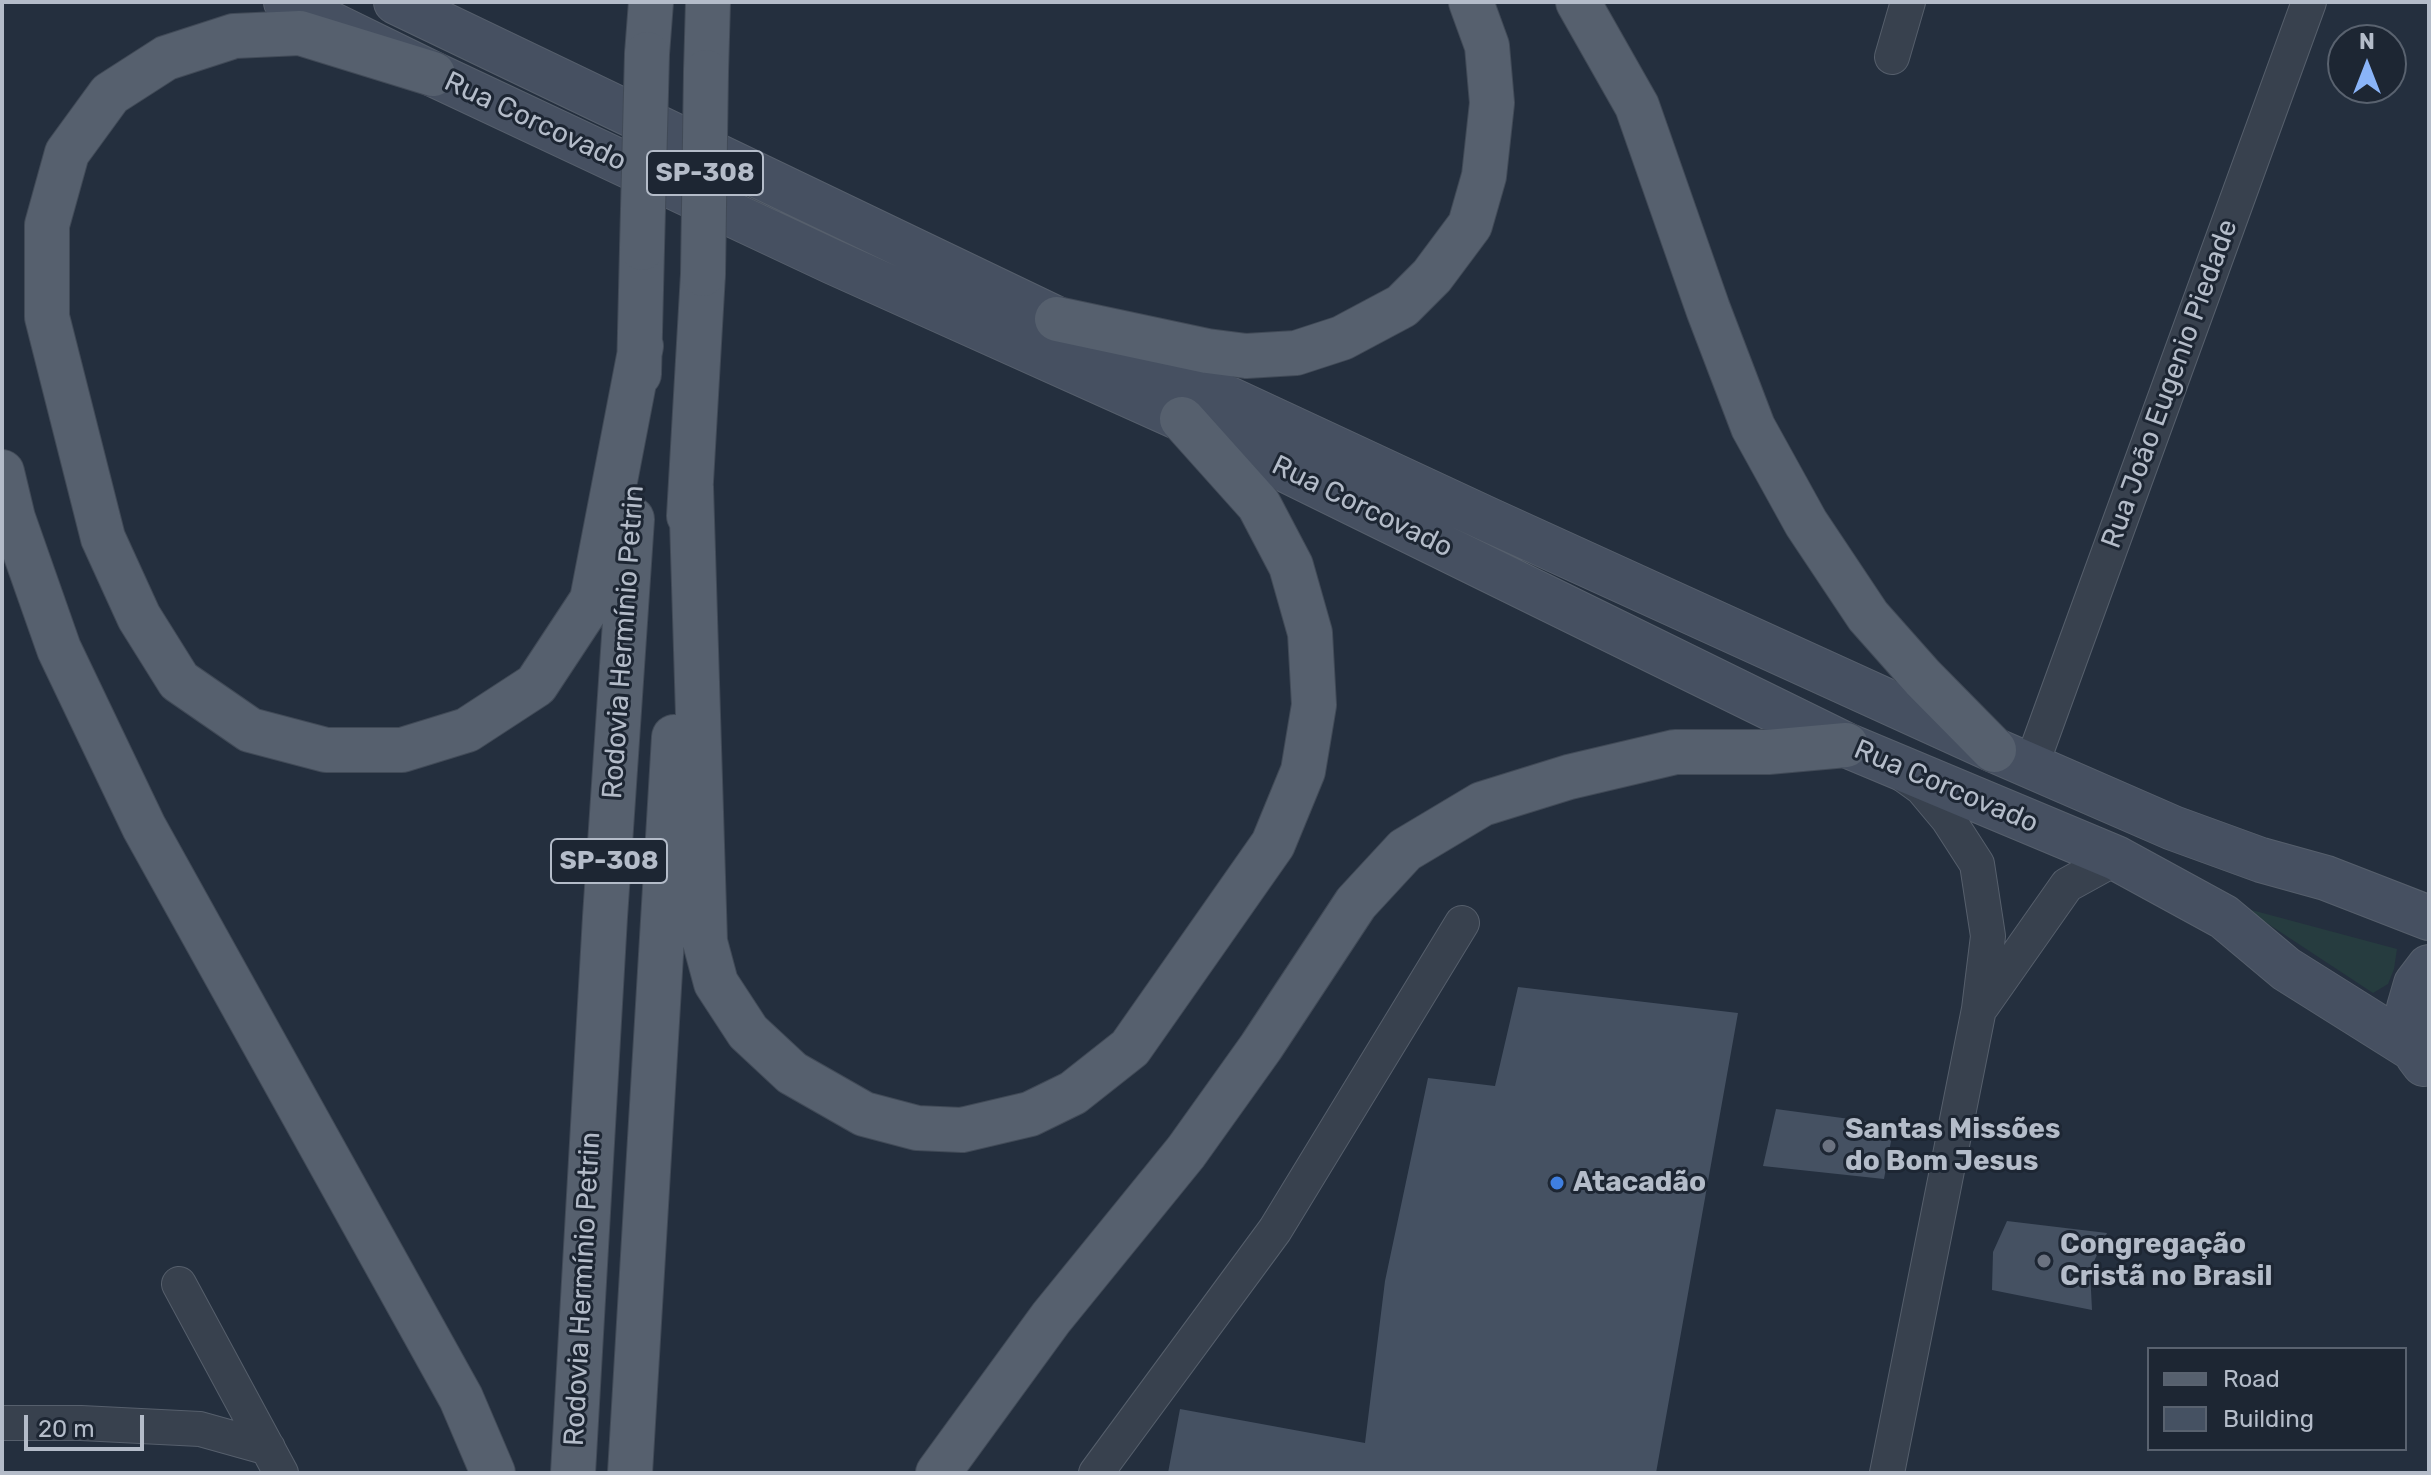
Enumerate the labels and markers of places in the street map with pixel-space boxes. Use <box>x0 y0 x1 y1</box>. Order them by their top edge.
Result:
place label: Santas Missões do Bom Jesus <box>1845 1113 2060 1179</box>
marker: Santas Missões do Bom Jesus <box>1820 1137 1838 1155</box>
place label: Atacadão <box>1573 1166 1706 1200</box>
marker: Atacadão <box>1548 1174 1566 1192</box>
place label: Congregação Cristã no Brasil <box>2060 1228 2273 1294</box>
marker: Congregação Cristã no Brasil <box>2035 1252 2053 1270</box>

